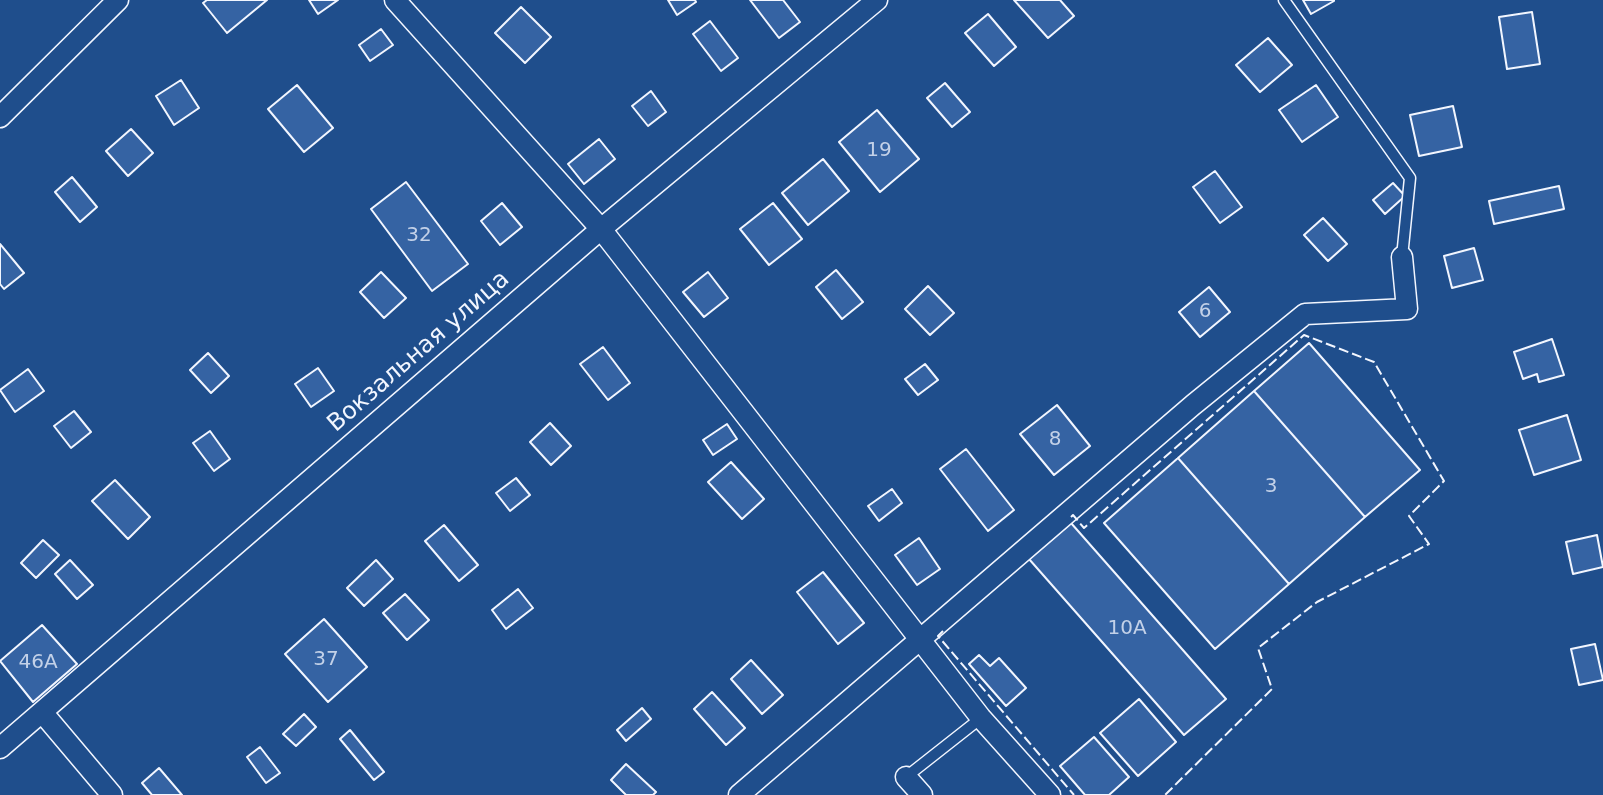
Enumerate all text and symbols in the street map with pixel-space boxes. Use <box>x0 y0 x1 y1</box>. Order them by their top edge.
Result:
house number: 19 <box>866 139 892 163</box>
house number: 32 <box>406 224 432 248</box>
street label: Вокзальная улица <box>322 265 516 439</box>
house number: 6 <box>1199 300 1211 324</box>
house number: 8 <box>1049 428 1061 452</box>
house number: 3 <box>1265 475 1277 499</box>
house number: 10А <box>1107 617 1147 641</box>
house number: 37 <box>313 648 339 672</box>
house number: 46А <box>18 651 58 675</box>

